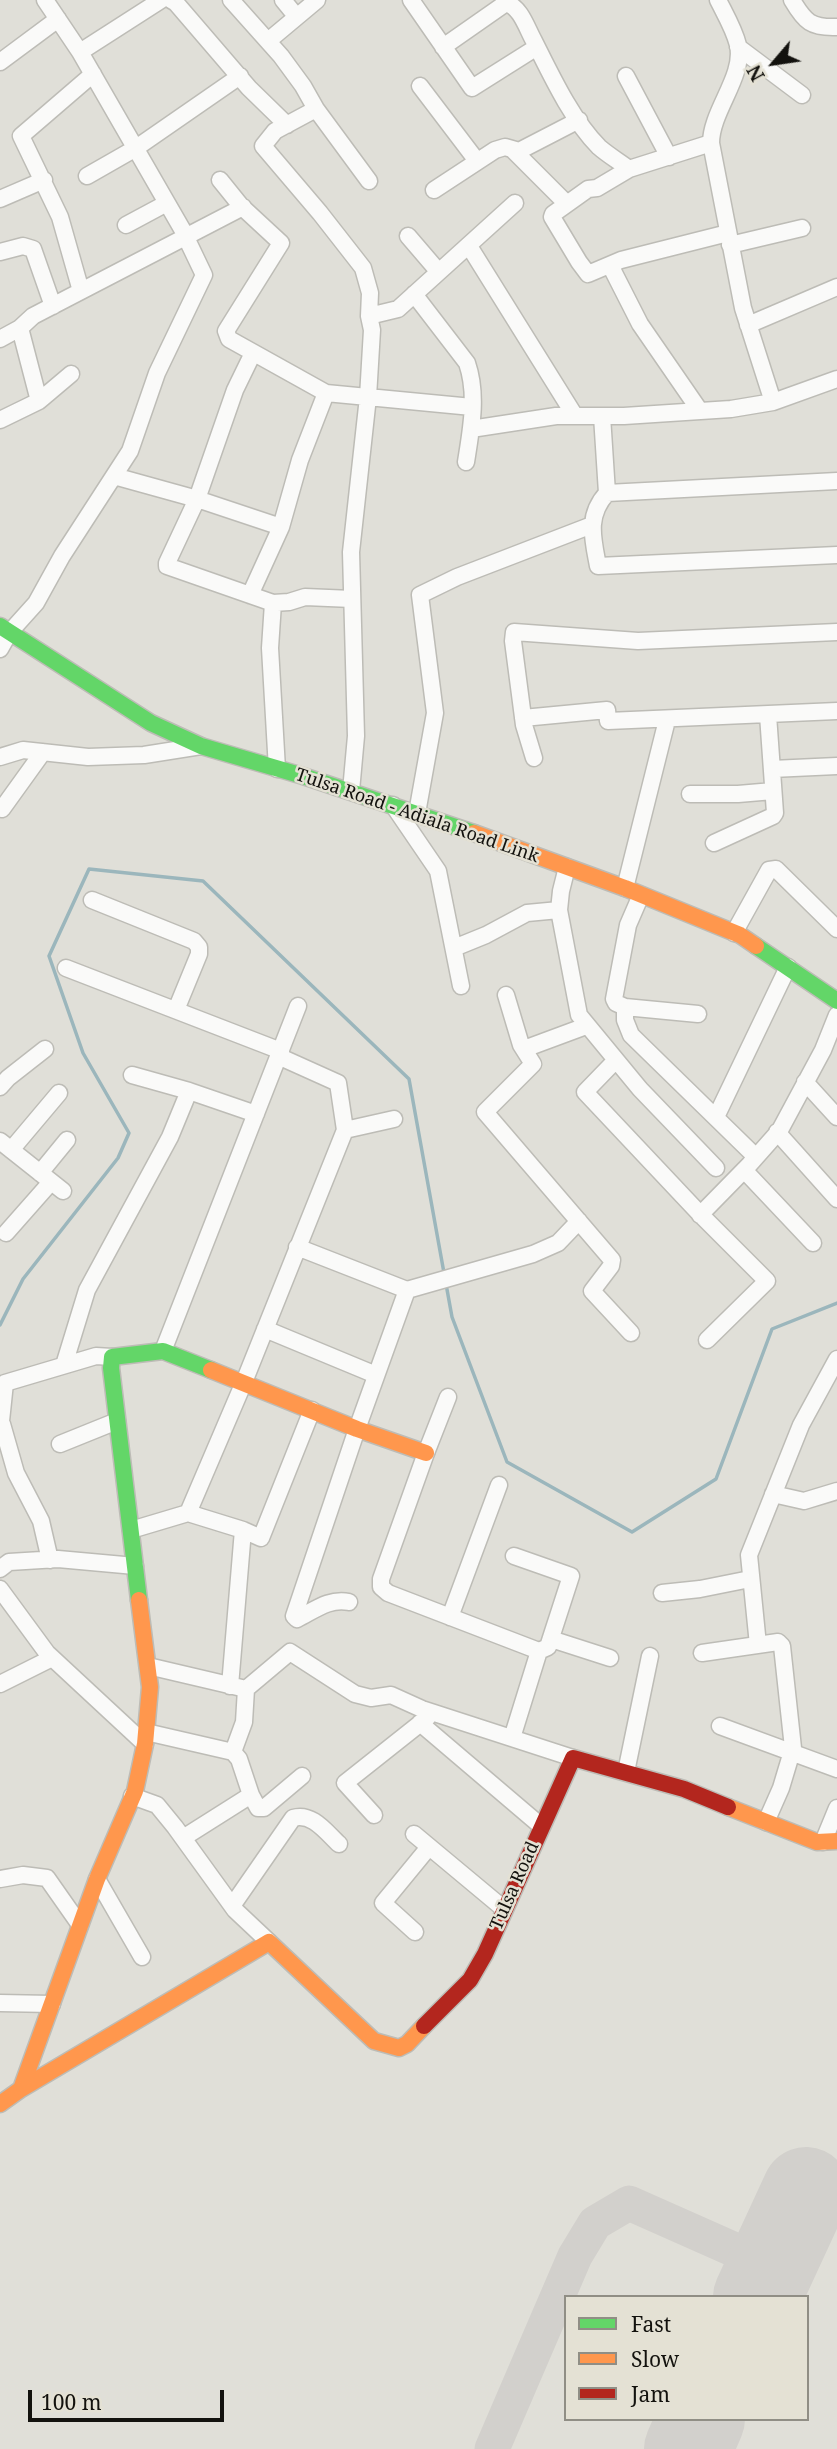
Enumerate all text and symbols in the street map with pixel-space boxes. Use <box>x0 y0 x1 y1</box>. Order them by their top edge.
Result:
north arrow <box>739 28 809 98</box>
text: N <box>741 60 771 86</box>
street label: Tulsa Road - Adiala Road Link <box>292 764 542 868</box>
street label: Tulsa Road <box>486 1839 544 1933</box>
legend <box>564 2295 809 2421</box>
text: Fast <box>631 2310 671 2338</box>
text: Slow <box>631 2345 679 2373</box>
scale bar <box>32 2376 228 2420</box>
text: Jam <box>631 2380 670 2408</box>
text: 100 m <box>41 2388 102 2416</box>

